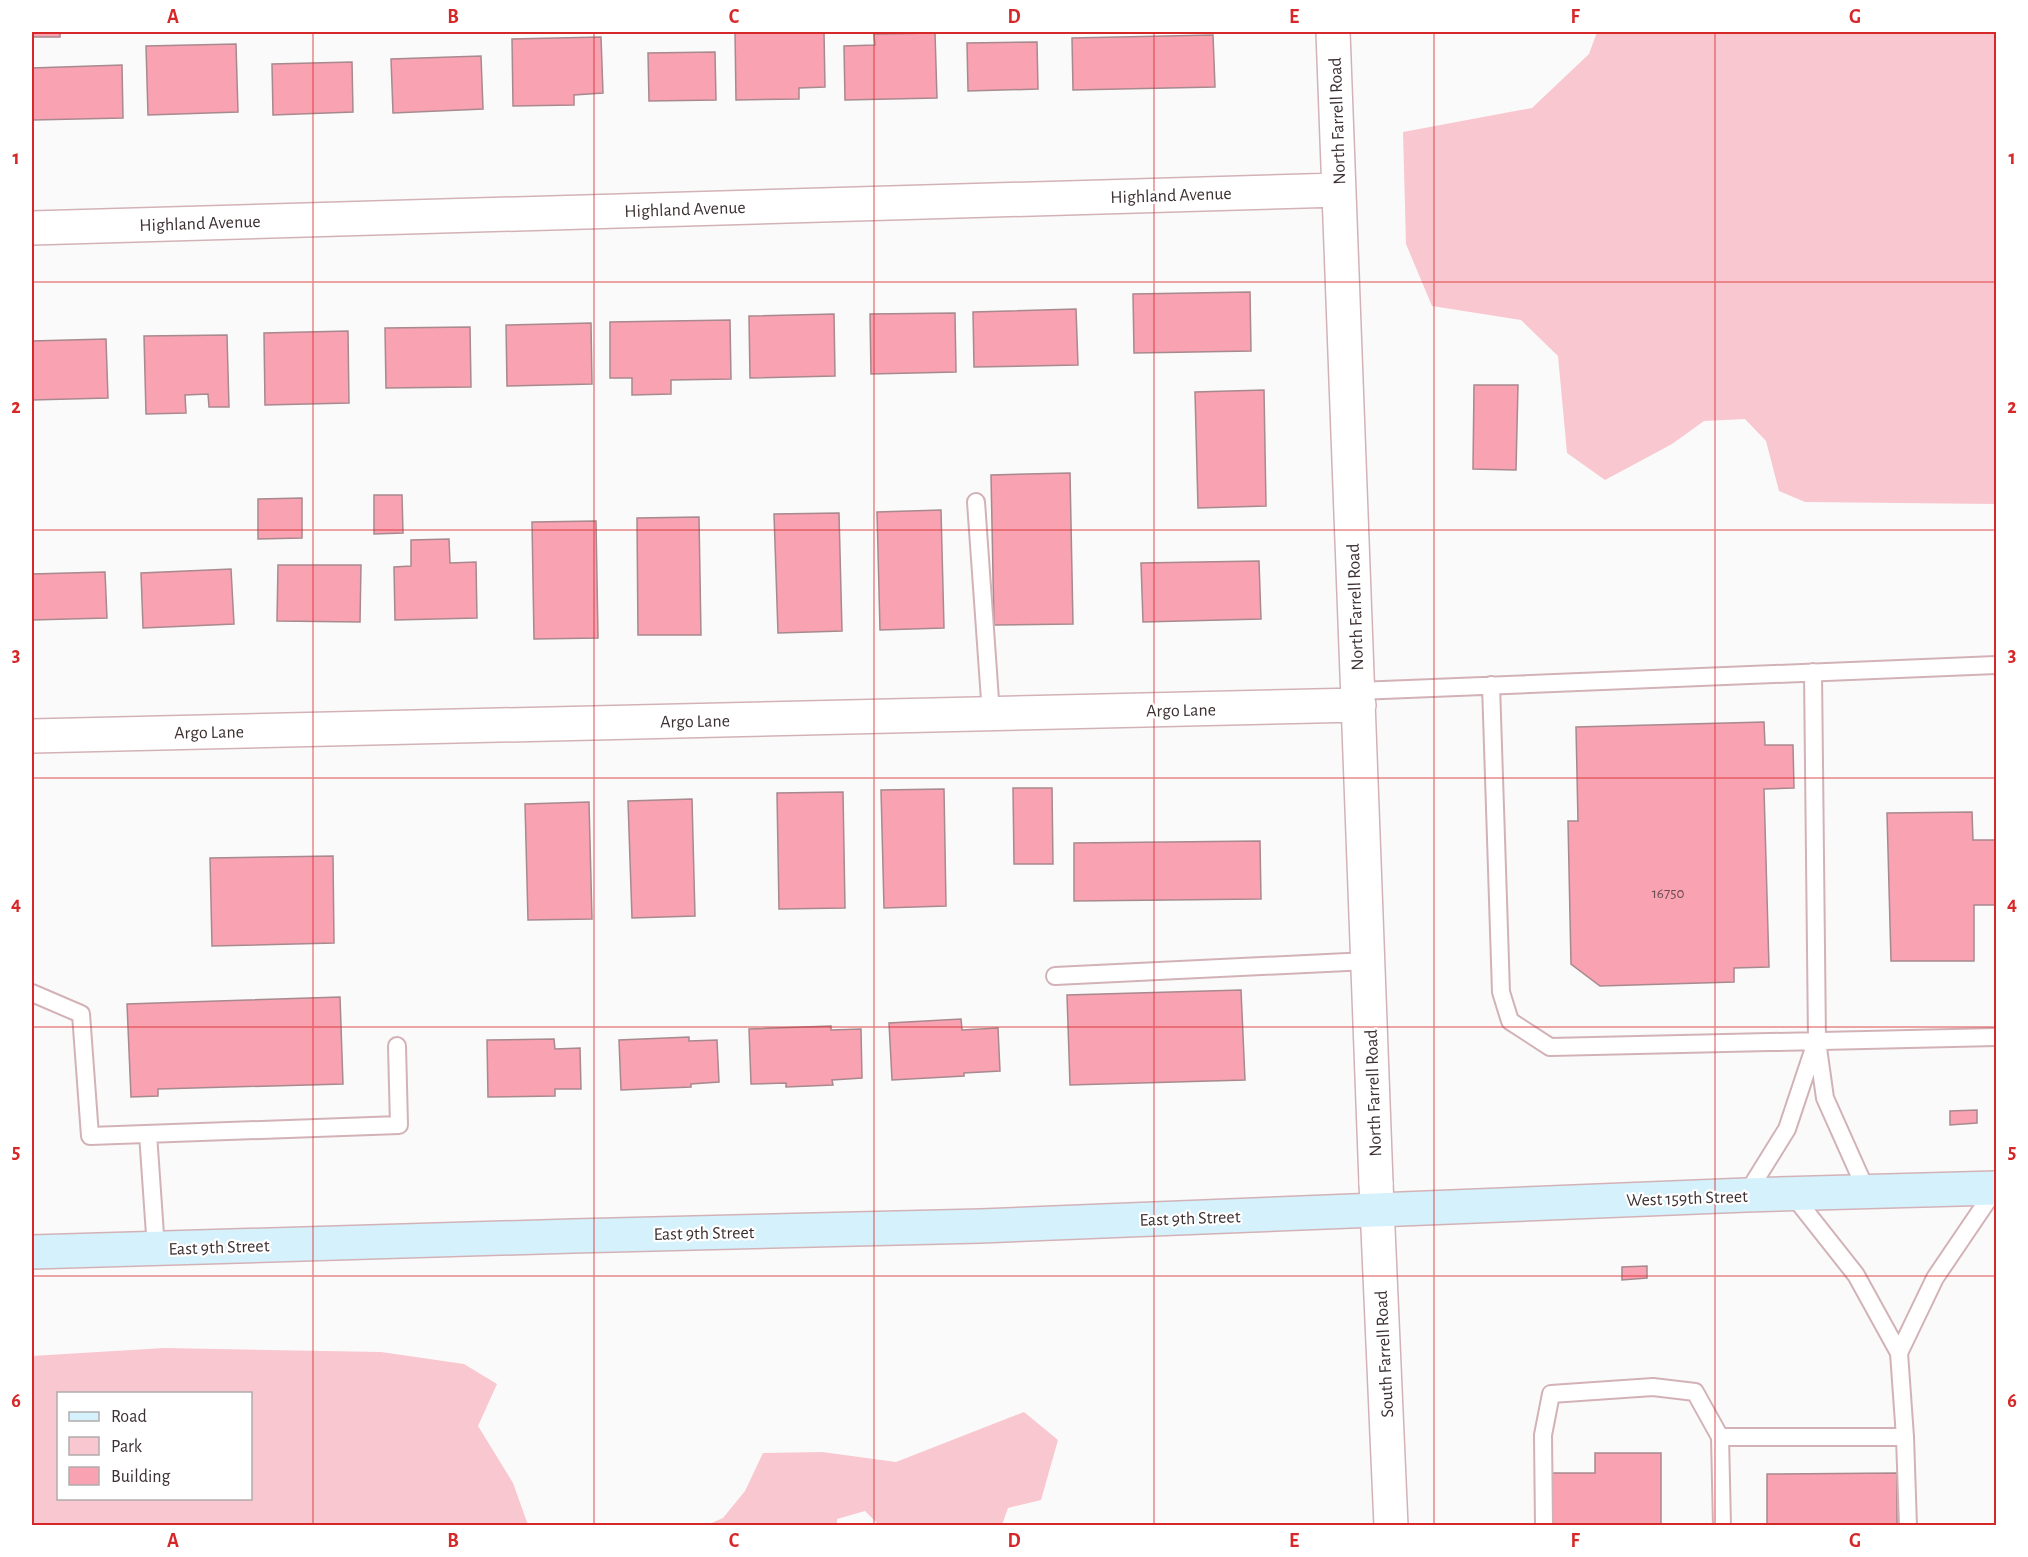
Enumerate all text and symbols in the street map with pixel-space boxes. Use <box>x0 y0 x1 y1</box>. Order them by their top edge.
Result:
text: A <box>167 7 179 27</box>
text: B <box>447 7 459 27</box>
text: C <box>729 7 740 27</box>
text: D <box>1007 7 1021 27</box>
text: E <box>1289 7 1299 27</box>
text: F <box>1570 7 1580 27</box>
text: G <box>1849 7 1861 27</box>
street label: North Farrell Road <box>1327 57 1349 185</box>
text: 1 <box>12 148 20 168</box>
text: 1 <box>2008 148 2016 168</box>
street label: Highland Avenue <box>1110 185 1232 207</box>
street label: Highland Avenue <box>624 199 746 221</box>
street label: Highland Avenue <box>139 213 261 235</box>
text: 2 <box>11 397 21 417</box>
text: 2 <box>2007 397 2017 417</box>
street label: North Farrell Road <box>1345 543 1367 671</box>
text: 3 <box>12 645 20 665</box>
text: 3 <box>2008 645 2016 665</box>
street label: Argo Lane <box>1146 701 1216 721</box>
street label: Argo Lane <box>660 712 730 732</box>
street label: Argo Lane <box>174 723 244 743</box>
house number: 16750 <box>1652 886 1684 901</box>
text: 4 <box>11 894 21 914</box>
text: 4 <box>2007 894 2017 914</box>
street label: North Farrell Road <box>1363 1029 1385 1157</box>
text: 5 <box>12 1142 20 1162</box>
text: 5 <box>2008 1142 2016 1162</box>
street label: West 159th Street <box>1626 1188 1748 1210</box>
street label: East 9th Street <box>1139 1208 1241 1230</box>
street label: East 9th Street <box>653 1224 755 1244</box>
street label: East 9th Street <box>168 1237 270 1259</box>
street label: South Farrell Road <box>1373 1290 1397 1418</box>
text: 6 <box>11 1391 21 1411</box>
text: 6 <box>2007 1391 2017 1411</box>
legend <box>57 1392 252 1500</box>
text: Road <box>111 1408 147 1426</box>
text: Park <box>111 1438 143 1456</box>
text: Building <box>111 1468 171 1486</box>
text: A <box>167 1531 179 1551</box>
text: B <box>447 1531 459 1551</box>
text: C <box>729 1531 740 1551</box>
text: D <box>1007 1531 1021 1551</box>
text: E <box>1289 1531 1299 1551</box>
text: F <box>1570 1531 1580 1551</box>
text: G <box>1849 1531 1861 1551</box>

